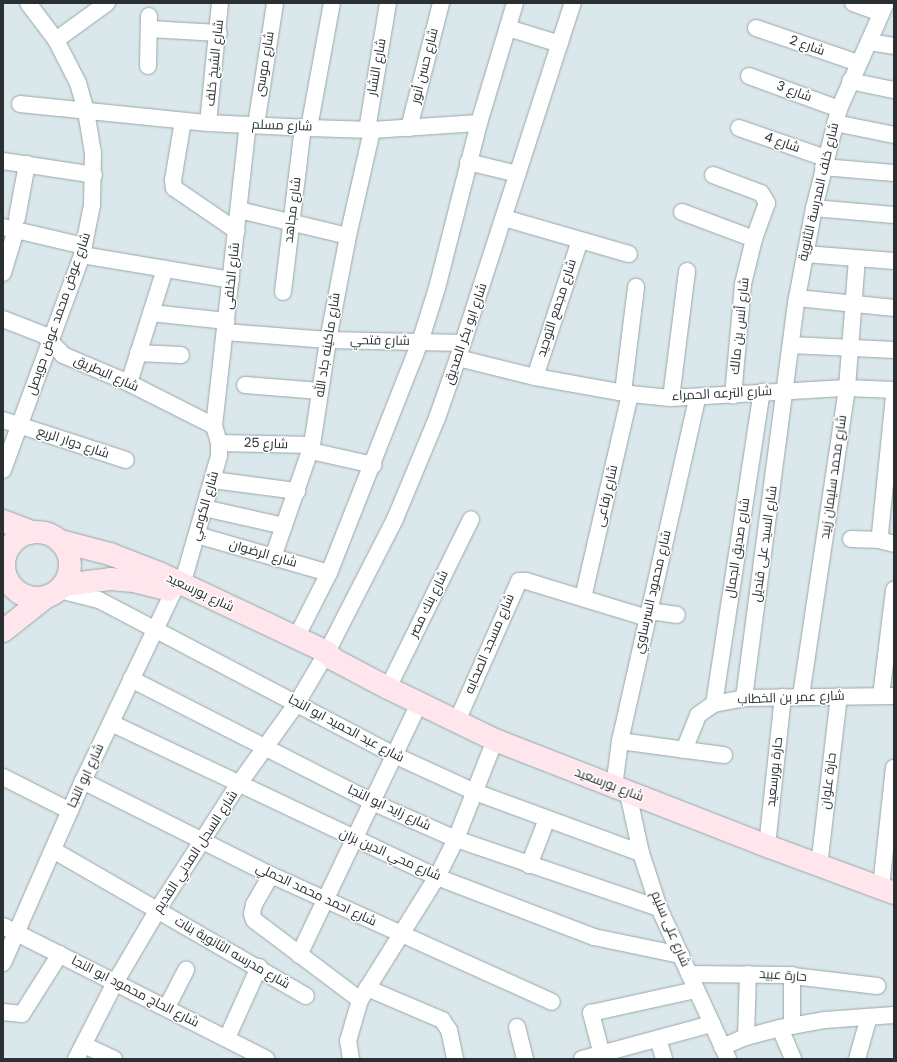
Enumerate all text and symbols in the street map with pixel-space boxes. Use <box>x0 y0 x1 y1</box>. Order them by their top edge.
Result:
street label: شارع الشيخ خلف <box>203 19 227 107</box>
street label: شارع حسن أنور <box>408 27 442 105</box>
street label: شارع موسى <box>252 30 278 98</box>
street label: شارع 2 <box>787 33 827 59</box>
street label: شارع النشار <box>364 37 390 97</box>
street label: شارع 3 <box>774 78 814 106</box>
street label: شارع مسلم <box>251 117 313 135</box>
street label: شارع خلف المدرسة الثانوية <box>795 121 843 263</box>
street label: شارع 4 <box>762 130 802 156</box>
street label: شارع مجاهد <box>281 176 305 244</box>
street label: شارع عوض محمد عوض حويصل <box>24 231 94 397</box>
street label: شارع الخلفى <box>221 242 243 310</box>
street label: شارع مجمع التوحيد <box>534 257 580 359</box>
street label: شارع أنس بن مالك <box>727 277 753 375</box>
street label: شارع ابو بكر الصديق <box>441 281 491 387</box>
street label: شارع ماكينه جاد الله <box>312 292 344 398</box>
street label: شارع فتحي <box>350 333 410 349</box>
street label: شارع البطريق <box>71 353 141 395</box>
street label: شارع الترعه الحمراء <box>672 384 772 404</box>
street label: شارع محمد سليمان زبيد <box>818 414 850 540</box>
street label: شارع دوار الربع <box>35 424 111 462</box>
street label: شارع 25 <box>244 435 288 453</box>
street label: شارع رفاعى <box>592 464 622 528</box>
street label: شارع الكومي <box>188 469 222 543</box>
street label: شارع السيد على قنديل <box>749 485 781 603</box>
street label: شارع صديق الجمال <box>722 497 754 599</box>
street label: شارع محمود السرساوي <box>631 529 675 655</box>
street label: شارع الرضوان <box>227 537 299 571</box>
street label: شارع بنك مصر <box>406 568 452 640</box>
street label: شارع بورسعيد <box>164 571 236 615</box>
street label: شارع مسجد الصحابه <box>462 592 518 696</box>
street label: شارع عمر بن الخطاب <box>737 688 845 708</box>
street label: شارع عبد الحميد ابو النجا <box>285 692 407 766</box>
street label: حارة بورسعيد <box>764 737 786 807</box>
street label: شارع ابو النجا <box>64 741 108 811</box>
street label: حارة علوان <box>818 752 840 810</box>
street label: شارع بورسعيد <box>572 765 646 805</box>
street label: شارع زايد ابو النجا <box>345 782 433 834</box>
street label: شارع السجل المدني القديم <box>151 788 241 916</box>
street label: شارع محي الدين بزان <box>337 826 443 884</box>
street label: شارع احمد محمد الحملي <box>253 860 379 930</box>
street label: شارع على سليم <box>647 889 693 969</box>
street label: شارع مدرسه الثانوية بنات <box>172 914 292 992</box>
street label: شارع الحاج محمود ابو النجا <box>69 953 201 1031</box>
street label: حارة عبيد <box>759 967 807 985</box>

